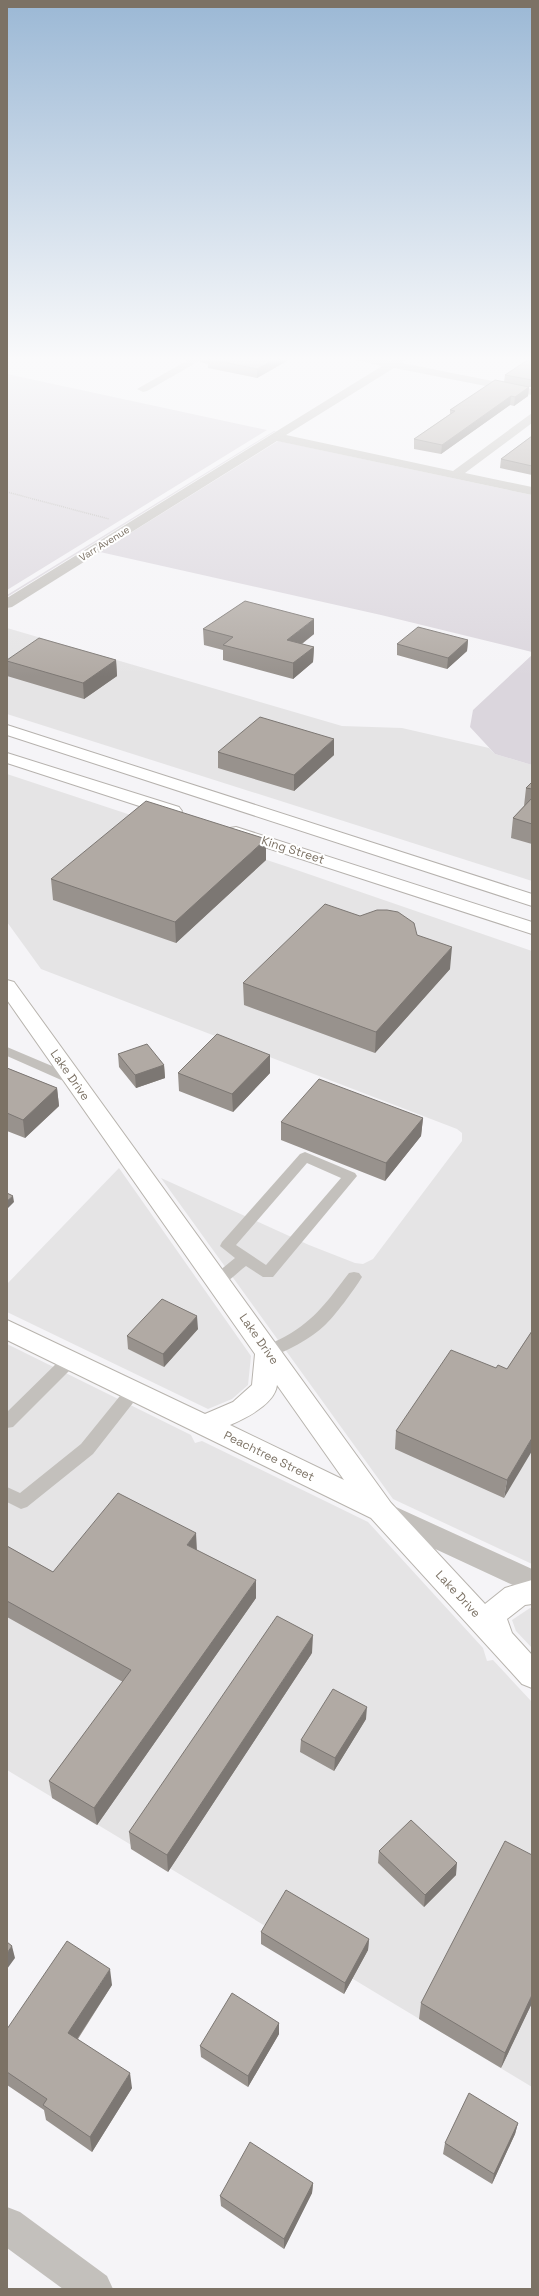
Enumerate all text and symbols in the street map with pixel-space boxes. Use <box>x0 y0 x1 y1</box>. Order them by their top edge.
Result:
street label: Varr Avenue <box>77 523 132 564</box>
street label: King Street <box>260 832 326 868</box>
street label: Lake Drive <box>47 1046 93 1104</box>
street label: Lake Drive <box>236 1310 282 1368</box>
street label: Peachtree Street <box>221 1427 317 1485</box>
street label: Lake Drive <box>432 1567 484 1621</box>

